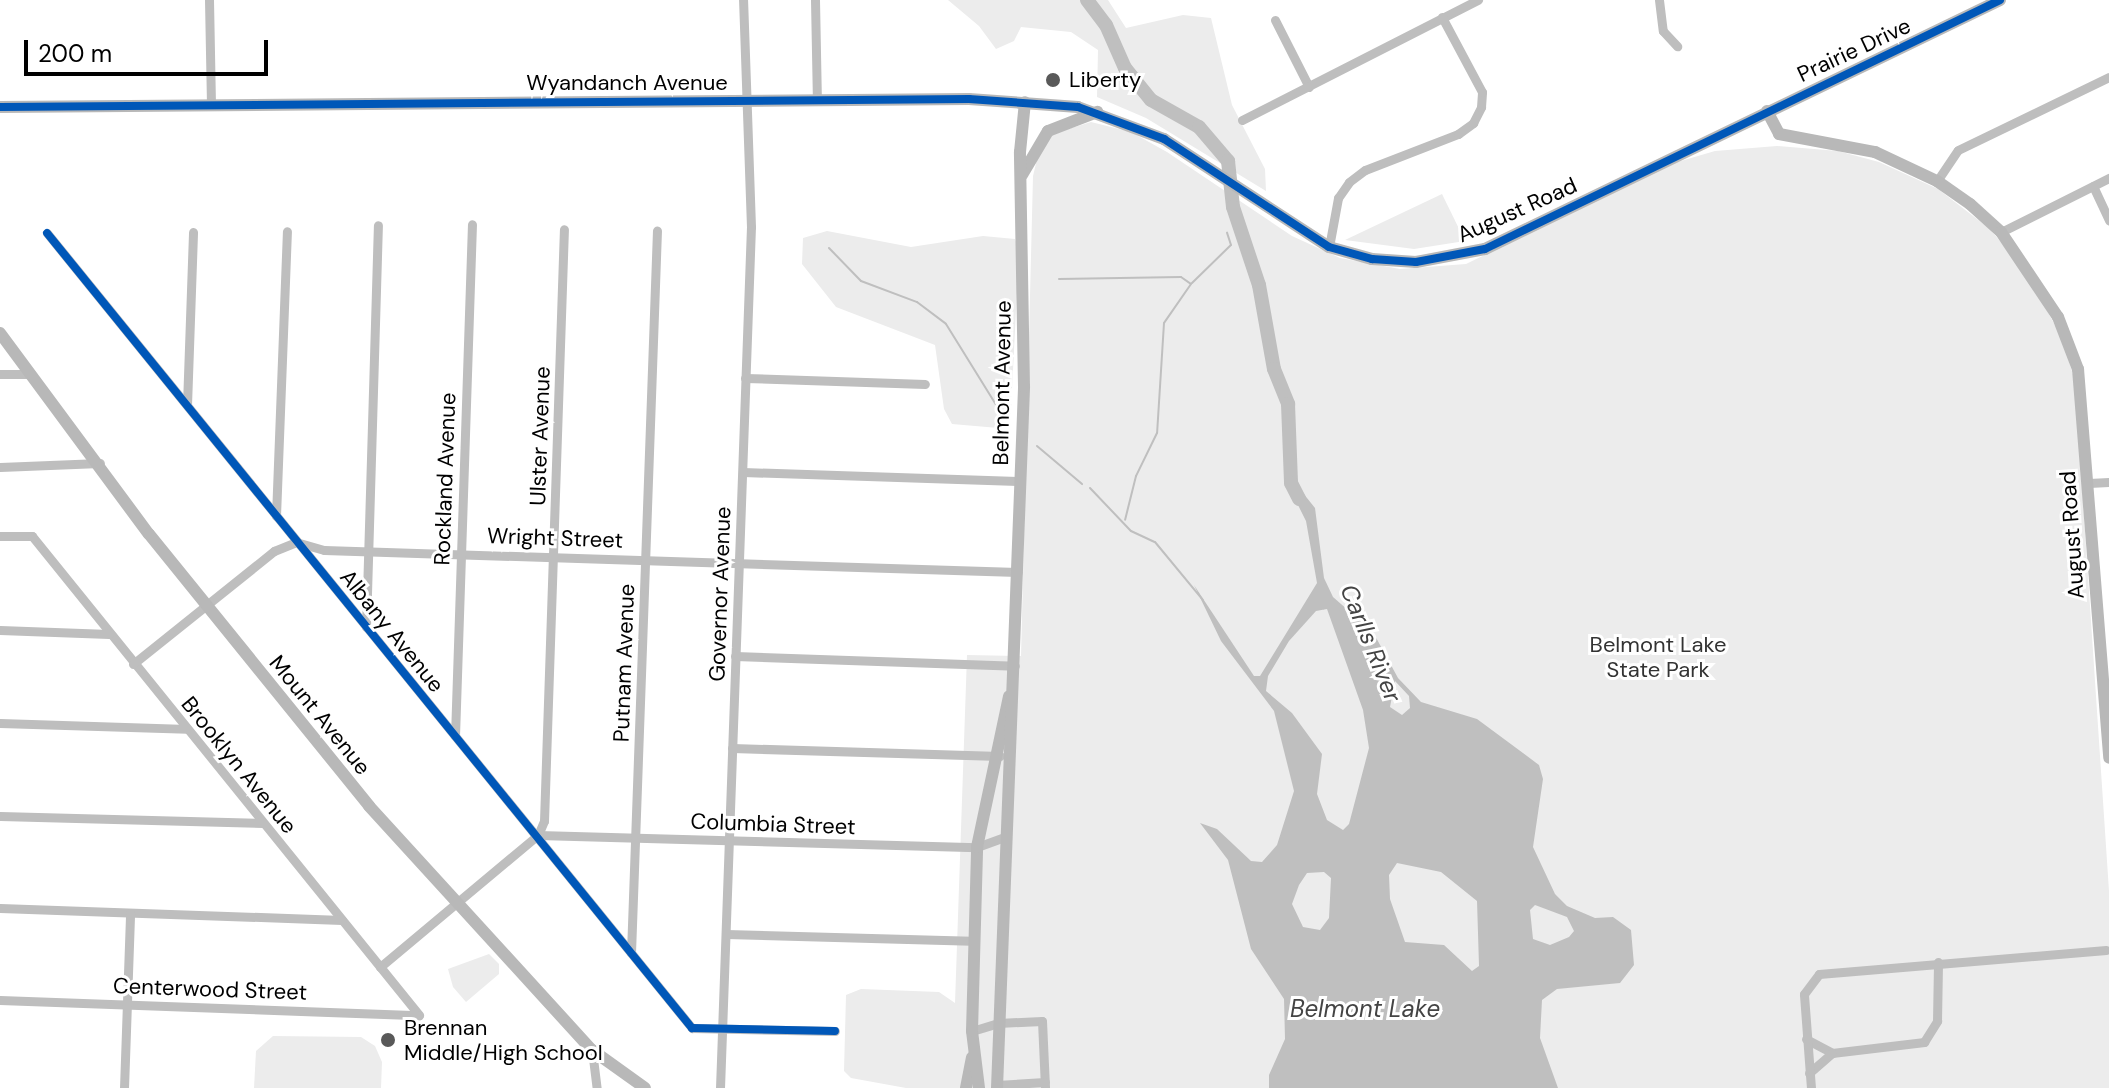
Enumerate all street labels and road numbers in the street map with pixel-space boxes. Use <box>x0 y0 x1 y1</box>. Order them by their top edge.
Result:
street label: Prairie Drive <box>1793 12 1915 88</box>
street label: Wyandanch Avenue <box>526 70 728 96</box>
street label: August Road <box>1453 172 1581 248</box>
street label: Belmont Avenue <box>987 300 1017 466</box>
street label: Ulster Avenue <box>524 366 556 506</box>
street label: Rockland Avenue <box>429 392 461 566</box>
street label: August Road <box>2054 470 2090 600</box>
street label: Governor Avenue <box>704 506 736 682</box>
street label: Wright Street <box>487 522 623 554</box>
street label: Albany Avenue <box>334 564 450 698</box>
street label: Putnam Avenue <box>608 583 640 743</box>
street label: Mount Avenue <box>264 650 376 780</box>
street label: Brooklyn Avenue <box>176 691 302 839</box>
street label: Columbia Street <box>690 808 856 840</box>
street label: Centerwood Street <box>112 972 308 1006</box>

